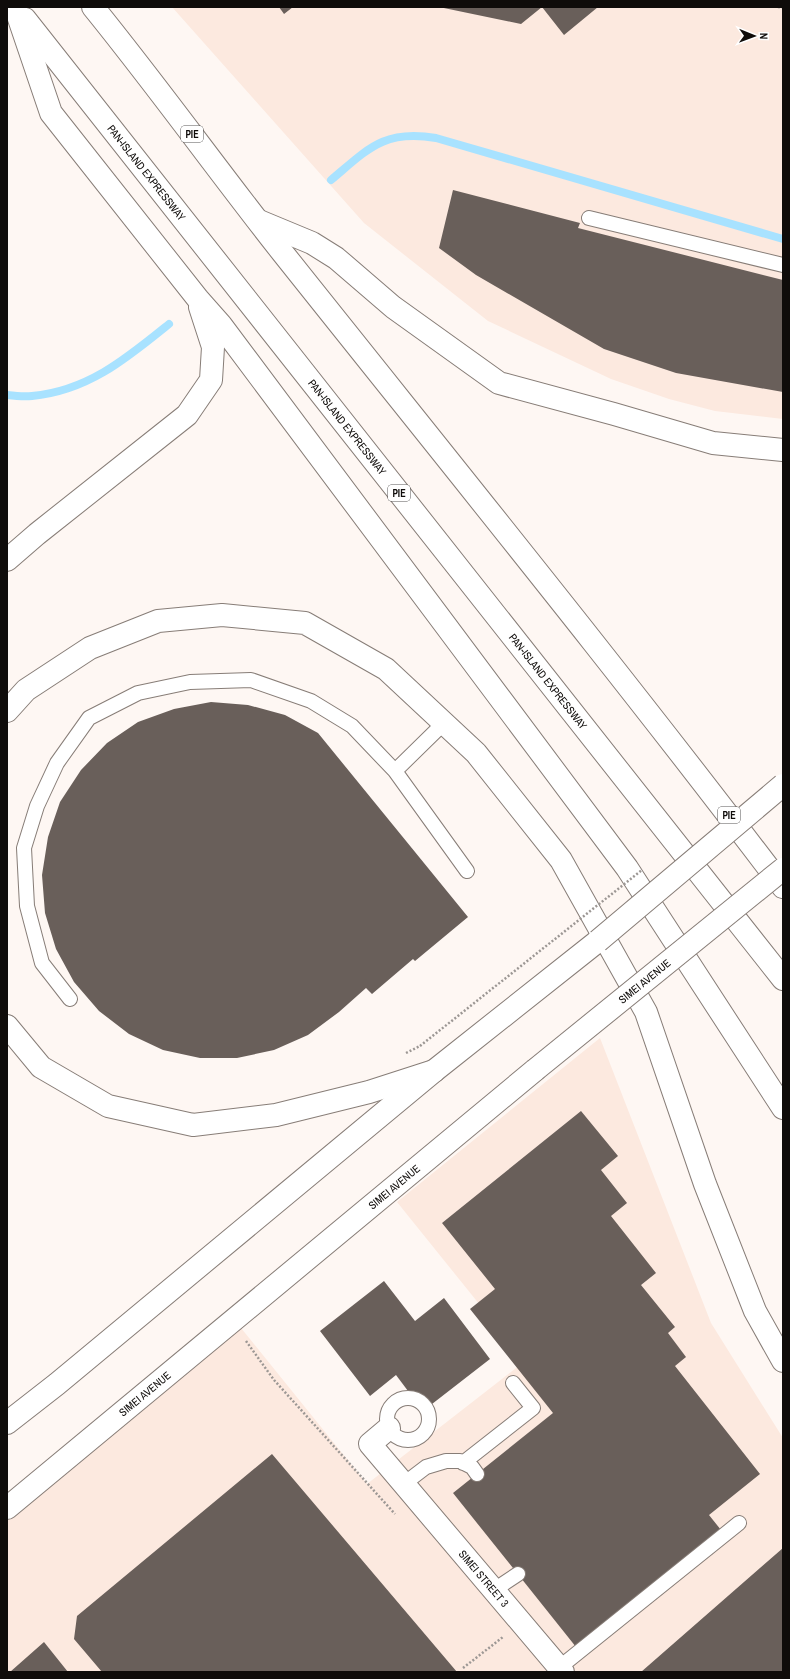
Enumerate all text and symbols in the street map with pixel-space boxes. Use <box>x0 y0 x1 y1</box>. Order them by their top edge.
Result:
north arrow <box>734 16 774 56</box>
text: N <box>757 33 771 40</box>
street label: PAN-ISLAND EXPRESSWAY <box>104 122 189 224</box>
road number: PIE <box>181 126 203 142</box>
street label: PAN-ISLAND EXPRESSWAY <box>305 376 389 478</box>
road number: PIE <box>388 485 410 501</box>
street label: PAN-ISLAND EXPRESSWAY <box>506 631 590 732</box>
road number: PIE <box>718 807 740 823</box>
street label: SIMEI AVENUE <box>616 956 673 1007</box>
street label: SIMEI AVENUE <box>365 1161 423 1212</box>
street label: SIMEI AVENUE <box>116 1368 174 1419</box>
street label: SIMEI STREET 3 <box>456 1547 512 1610</box>

